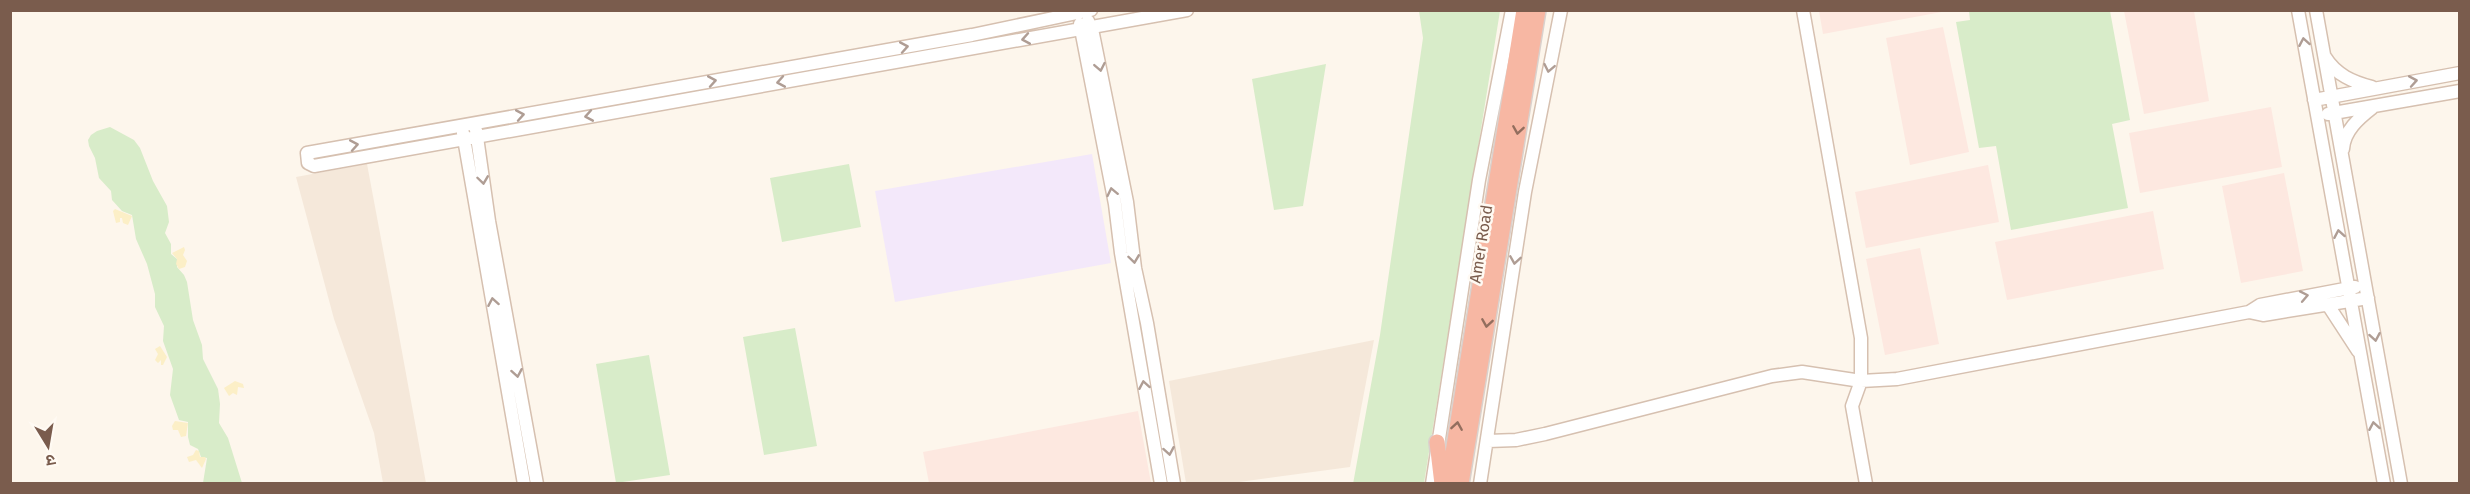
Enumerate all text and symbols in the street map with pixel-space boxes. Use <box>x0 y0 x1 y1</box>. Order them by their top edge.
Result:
one-way arrow <box>1021 32 1031 45</box>
one-way arrow <box>2298 38 2311 48</box>
one-way arrow <box>899 41 909 54</box>
one-way arrow <box>1093 62 1106 72</box>
one-way arrow <box>1543 63 1556 73</box>
one-way arrow <box>777 75 787 88</box>
one-way arrow <box>2408 75 2418 88</box>
one-way arrow <box>707 76 717 88</box>
one-way arrow <box>514 109 524 122</box>
one-way arrow <box>585 109 595 122</box>
one-way arrow <box>1513 126 1525 135</box>
one-way arrow <box>349 139 359 152</box>
one-way arrow <box>477 176 489 185</box>
one-way arrow <box>1106 187 1119 197</box>
street label: Amer Road <box>1465 204 1497 284</box>
one-way arrow <box>2333 229 2346 239</box>
one-way arrow <box>1127 255 1140 264</box>
one-way arrow <box>1509 255 1521 264</box>
one-way arrow <box>2299 291 2309 304</box>
one-way arrow <box>487 297 499 306</box>
one-way arrow <box>1481 318 1494 328</box>
one-way arrow <box>2368 331 2381 341</box>
one-way arrow <box>510 367 523 377</box>
one-way arrow <box>1138 380 1150 389</box>
north arrow <box>18 416 78 476</box>
one-way arrow <box>1450 421 1463 431</box>
one-way arrow <box>2368 421 2381 431</box>
one-way arrow <box>1162 446 1175 456</box>
text: उ <box>44 450 57 471</box>

